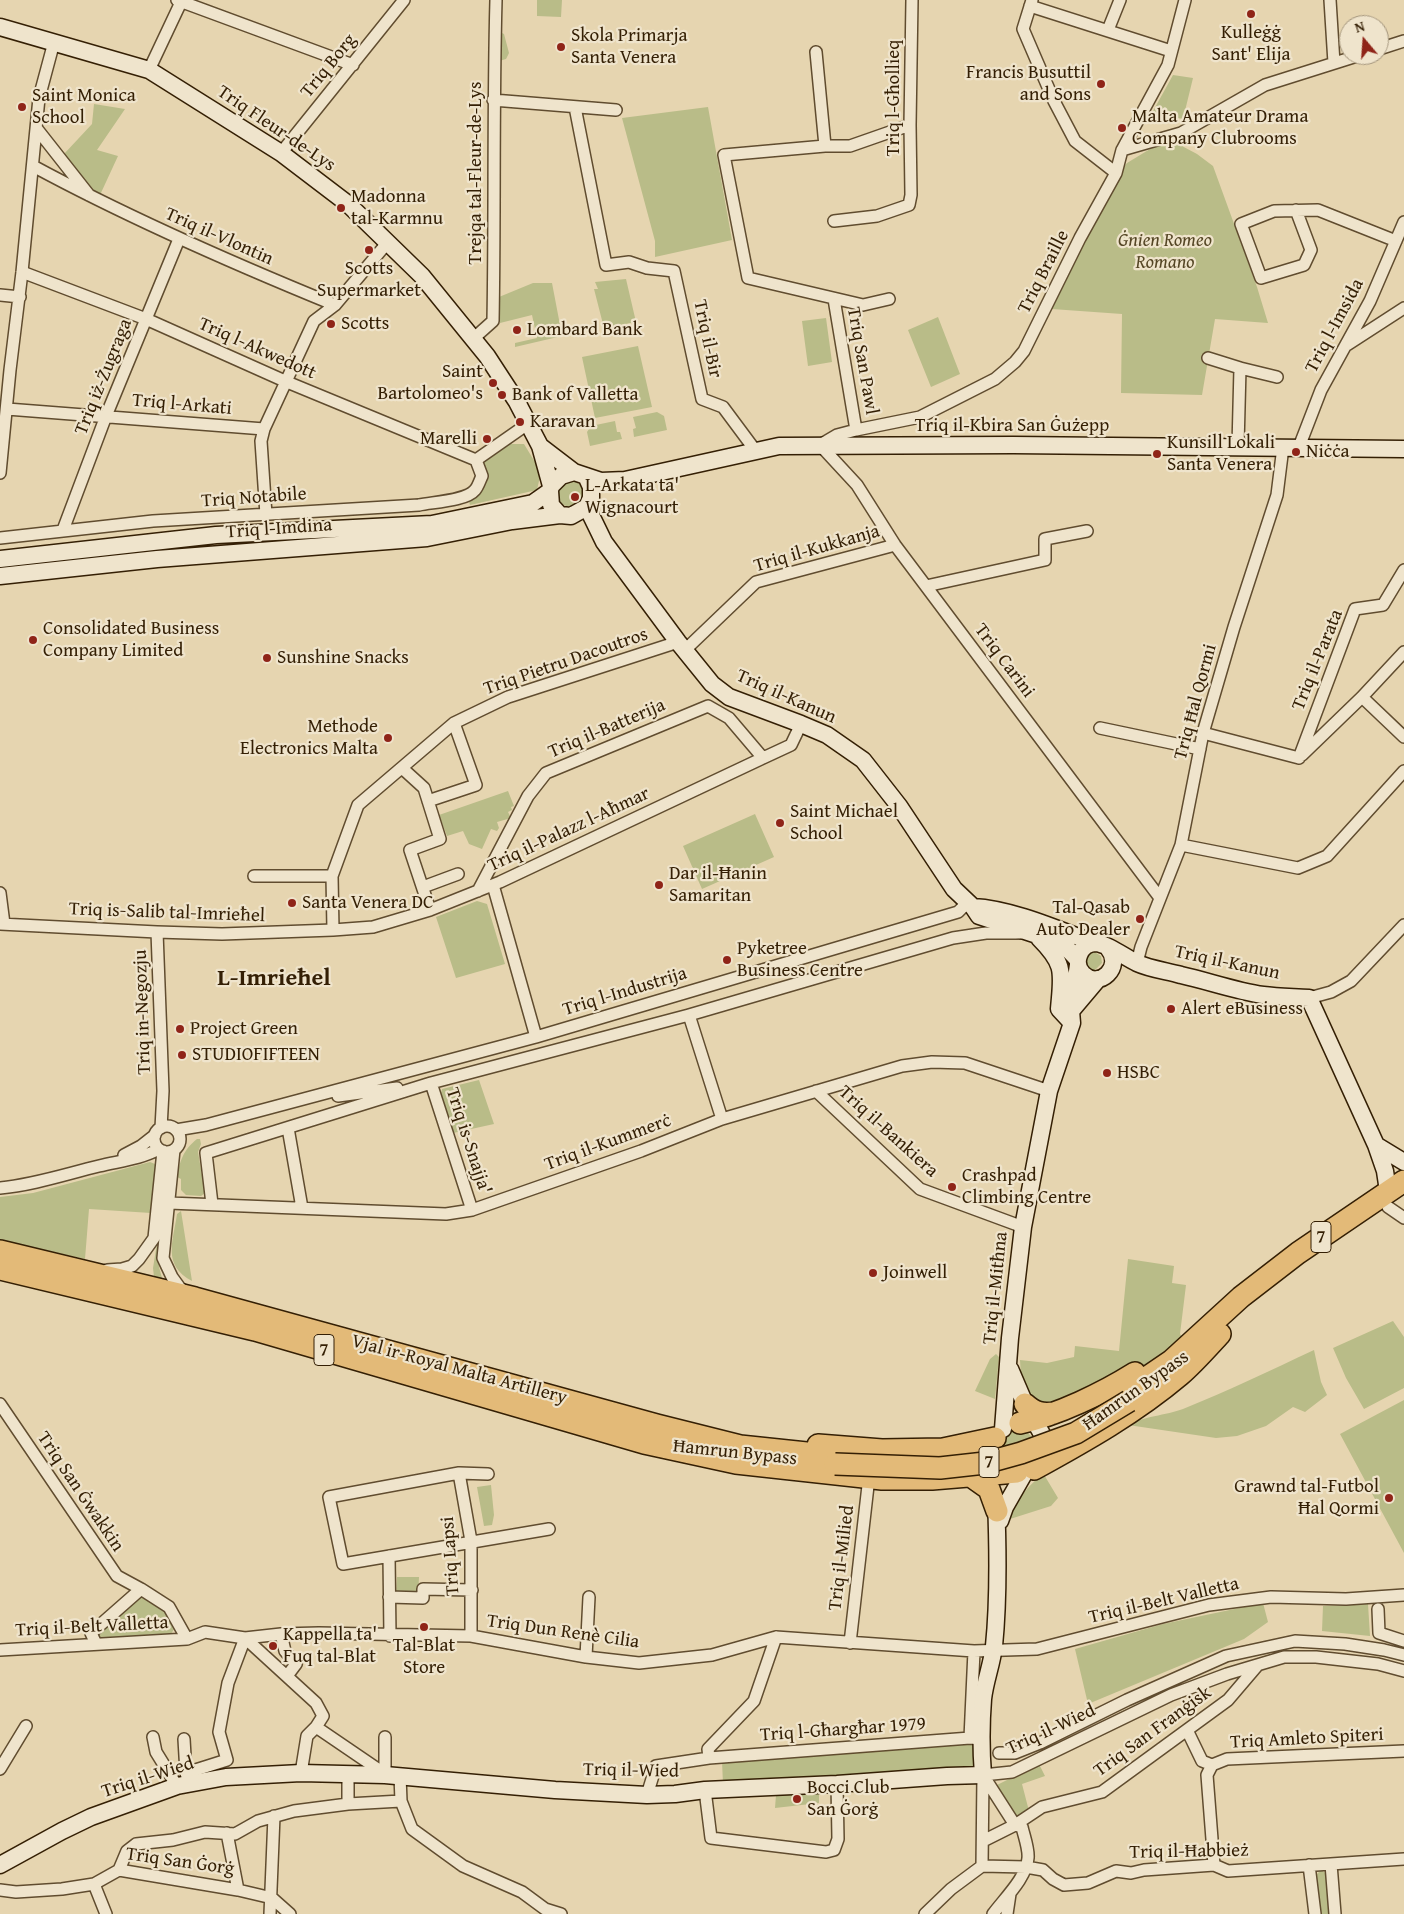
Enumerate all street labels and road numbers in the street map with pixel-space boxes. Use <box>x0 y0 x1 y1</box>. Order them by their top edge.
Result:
street label: Triq Borg <box>296 29 362 103</box>
street label: Triq l-Għollieq <box>883 40 905 156</box>
street label: Triq Fleur-de-Lys <box>212 81 340 177</box>
street label: Trejqa tal-Fleur-de-Lys <box>465 82 487 264</box>
street label: Triq il-Vlontin <box>161 203 277 271</box>
street label: Triq Braille <box>1013 227 1075 317</box>
street label: Triq l-Imsida <box>1301 275 1369 377</box>
street label: Triq il-Bir <box>688 298 726 380</box>
street label: Triq San Pawl <box>841 305 883 417</box>
street label: Triq l-Akwedott <box>195 313 319 385</box>
street label: Triq iż-Żugraga <box>70 316 138 438</box>
street label: Triq l-Arkati <box>131 389 233 421</box>
street label: Triq il-Kbira San Ġużepp <box>915 415 1109 437</box>
street label: Triq Notabile <box>201 483 307 513</box>
street label: Triq l-Imdina <box>225 514 333 544</box>
street label: Triq il-Kukkanja <box>751 520 883 578</box>
street label: Triq il-Parata <box>1287 606 1349 714</box>
street label: Triq Carini <box>969 620 1039 702</box>
street label: Triq Pietru Dacoutros <box>481 623 651 701</box>
street label: Triq Ħal Qormi <box>1170 642 1222 762</box>
street label: Triq il-Kanun <box>732 665 840 729</box>
street label: Triq il-Batterija <box>545 694 669 764</box>
street label: Triq il-Palazz l-Aħmar <box>484 783 654 877</box>
street label: Triq is-Salib tal-Imrieħel <box>69 898 265 928</box>
street label: Triq il-Kanun <box>1172 941 1282 985</box>
street label: Triq in-Negozju <box>129 949 157 1075</box>
street label: Triq l-Industrija <box>560 962 690 1022</box>
street label: Triq il-Bankiera <box>834 1081 942 1183</box>
street label: Triq is-Snajja' <box>440 1085 496 1197</box>
street label: Triq il-Kummerċ <box>542 1110 674 1176</box>
road number: 7 <box>1311 1222 1331 1252</box>
street label: Triq il-Mitħna <box>979 1231 1013 1345</box>
street label: Vjal ir-Royal Malta Artillery <box>349 1330 569 1410</box>
road number: 7 <box>314 1334 334 1366</box>
street label: Ħamrun Bypass <box>1078 1346 1194 1436</box>
street label: Triq San Ġwakkin <box>31 1428 129 1556</box>
street label: Ħamrun Bypass <box>672 1435 798 1471</box>
road number: 7 <box>979 1446 999 1478</box>
street label: Triq il-Milied <box>824 1504 860 1612</box>
street label: Triq Lapsi <box>437 1516 465 1596</box>
street label: Triq il-Belt Valletta <box>1087 1573 1241 1629</box>
street label: Triq Dun Renè Cilia <box>485 1610 641 1654</box>
street label: Triq il-Belt Valletta <box>15 1612 169 1642</box>
street label: Triq San Franġisk <box>1090 1682 1216 1782</box>
street label: Triq il-Wied <box>1003 1699 1099 1761</box>
street label: Triq l-Għargħar 1979 <box>759 1713 927 1747</box>
street label: Triq Amleto Spiteri <box>1230 1724 1384 1754</box>
street label: Triq il-Wied <box>99 1752 197 1804</box>
street label: Triq il-Wied <box>583 1759 679 1783</box>
street label: Triq il-Ħabbież <box>1129 1840 1249 1864</box>
street label: Triq San Ġorġ <box>124 1843 236 1881</box>

